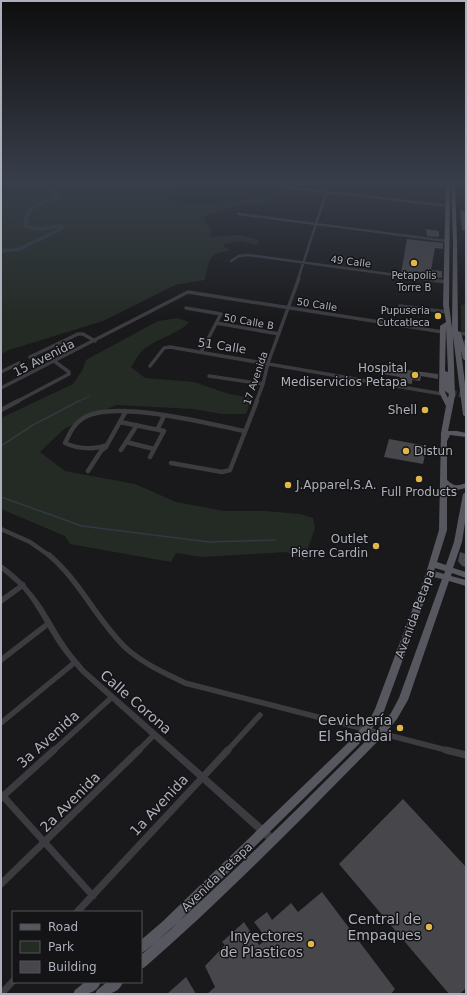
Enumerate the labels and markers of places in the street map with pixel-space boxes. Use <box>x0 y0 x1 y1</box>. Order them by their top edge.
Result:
marker: Petapolis Torre B <box>409 258 419 268</box>
place label: Petapolis Torre B <box>391 270 437 293</box>
place label: Pupuseria Cutcatleca <box>377 305 430 328</box>
marker: Pupuseria Cutcatleca <box>433 311 443 321</box>
place label: Hospital Mediservicios Petapa <box>281 361 407 389</box>
marker: Hospital Mediservicios Petapa <box>410 370 420 380</box>
place label: Shell <box>388 403 417 417</box>
marker: Shell <box>420 405 430 415</box>
place label: Distun <box>414 444 453 458</box>
marker: Distun <box>401 446 411 456</box>
marker: Full Products <box>414 474 424 484</box>
place label: J.Apparel,S.A. <box>295 478 377 492</box>
marker: J.Apparel,S.A. <box>283 480 293 490</box>
place label: Full Products <box>381 485 457 499</box>
place label: Outlet Pierre Cardin <box>291 532 368 560</box>
marker: Outlet Pierre Cardin <box>371 541 381 551</box>
place label: Cevichería El Shaddai <box>318 712 392 744</box>
marker: Cevichería El Shaddai <box>395 723 405 733</box>
place label: Central de Empaques <box>347 911 421 943</box>
marker: Central de Empaques <box>424 922 434 932</box>
place label: Inyectores de Plasticos <box>220 928 303 960</box>
marker: Inyectores de Plasticos <box>306 939 316 949</box>

